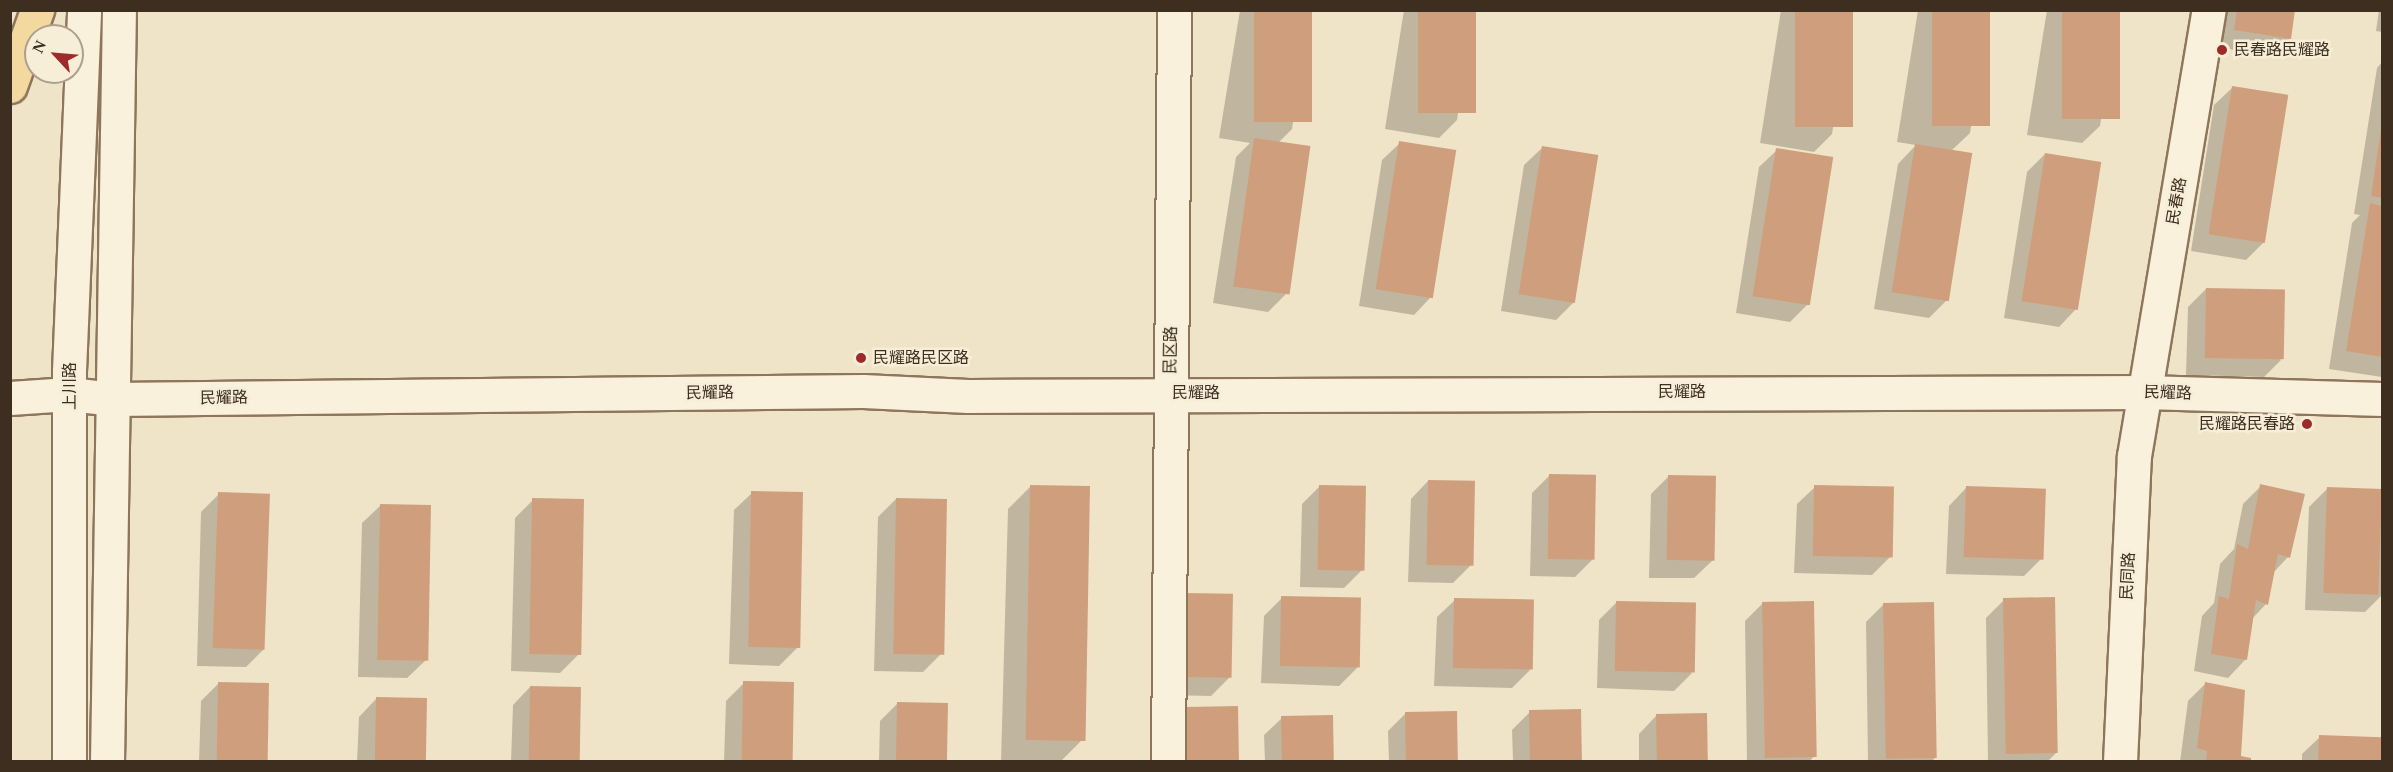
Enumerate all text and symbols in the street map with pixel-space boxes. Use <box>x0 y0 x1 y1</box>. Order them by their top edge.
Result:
north arrow <box>24 24 84 84</box>
text: N <box>29 38 49 56</box>
place label: 民春路民耀路 <box>2234 40 2330 60</box>
marker: 民春路民耀路 <box>2215 43 2229 57</box>
street label: 民春路 <box>2163 176 2191 226</box>
street label: 民区路 <box>1161 326 1181 374</box>
place label: 民耀路民区路 <box>873 348 969 368</box>
marker: 民耀路民区路 <box>854 351 868 365</box>
street label: 上川路 <box>60 362 80 410</box>
street label: 民耀路 <box>1658 382 1706 402</box>
street label: 民耀路 <box>686 383 734 403</box>
street label: 民耀路 <box>1172 383 1220 403</box>
street label: 民耀路 <box>2144 383 2192 403</box>
street label: 民耀路 <box>200 388 248 408</box>
place label: 民耀路民春路 <box>2199 414 2295 434</box>
marker: 民耀路民春路 <box>2300 417 2314 431</box>
street label: 民同路 <box>2117 552 2139 600</box>

